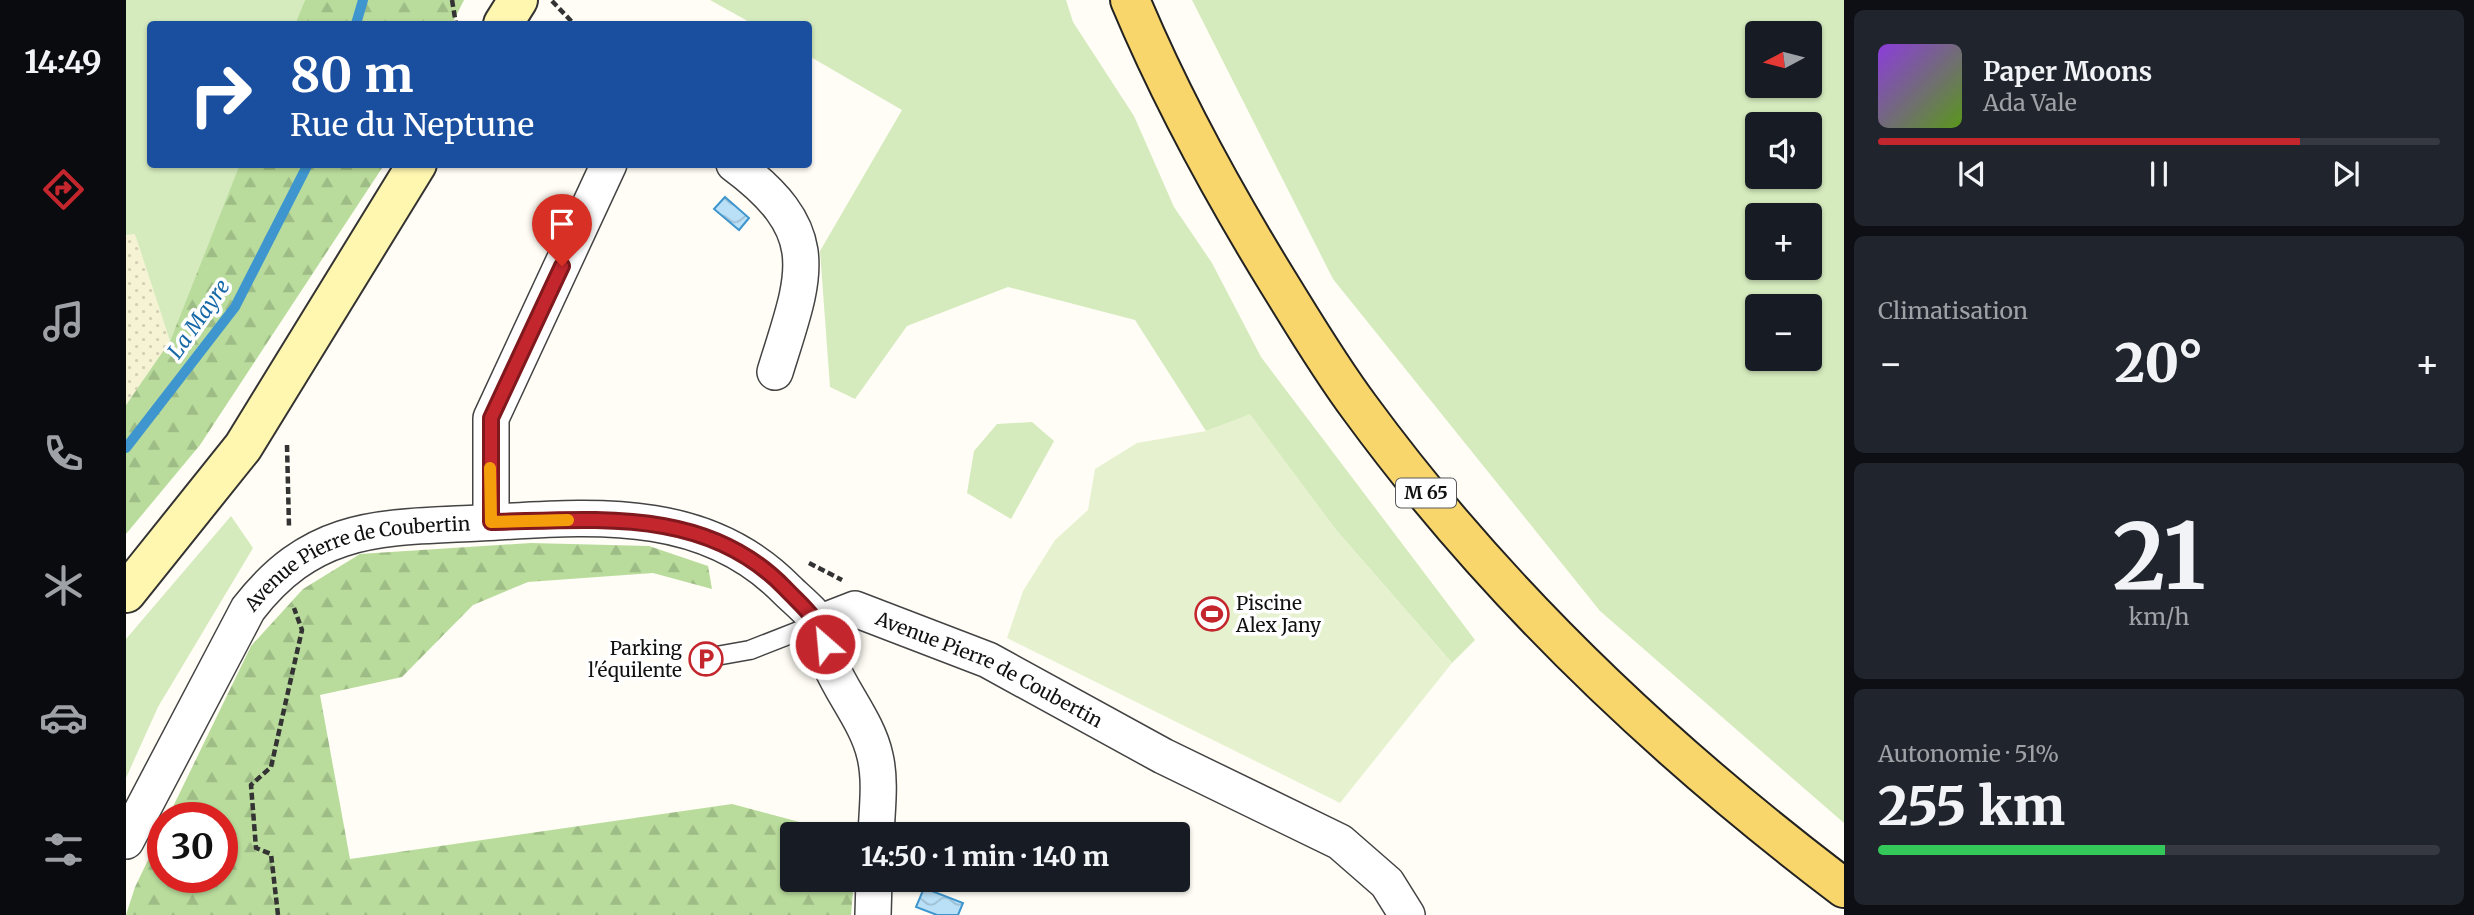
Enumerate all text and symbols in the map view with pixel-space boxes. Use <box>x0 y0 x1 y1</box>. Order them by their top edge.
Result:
north arrow <box>1745 21 1822 98</box>
map controls <box>1745 21 1822 371</box>
text: 14:49 <box>24 42 102 82</box>
text: 80 m <box>290 44 413 105</box>
icon: right <box>175 49 266 140</box>
text: Paper Moons <box>1983 55 2152 88</box>
text: Ada Vale <box>1983 88 2077 117</box>
text: Rue du Neptune <box>290 105 534 145</box>
button: sound <box>1745 112 1822 189</box>
icon: previous <box>1953 155 1991 193</box>
icon: pause <box>2140 155 2178 193</box>
icon: next <box>2327 155 2365 193</box>
icon: directions <box>39 165 88 214</box>
pin <box>532 194 592 266</box>
button: + <box>1745 203 1822 280</box>
icon: arrive <box>543 205 581 243</box>
water label: La Mayre <box>162 274 236 364</box>
button: − <box>1745 294 1822 371</box>
text: Climatisation <box>1878 296 2028 325</box>
icon: music <box>39 297 88 346</box>
text: 20° <box>2115 331 2203 396</box>
text: − <box>1878 340 1903 387</box>
text: + <box>2415 340 2440 387</box>
icon: phone <box>39 429 88 478</box>
road number: M 65 <box>1396 478 1456 508</box>
text: 21 <box>2112 499 2206 614</box>
street label: Avenue Pierre de Coubertin <box>239 511 471 617</box>
icon: climate <box>39 561 88 610</box>
place label: Piscine Alex Jany <box>1235 591 1321 637</box>
sports icon: Piscine Alex Jany <box>1193 595 1231 633</box>
text: km/h <box>2129 602 2189 631</box>
street label: Avenue Pierre de Coubertin <box>871 606 1107 733</box>
position arrow <box>788 607 862 681</box>
place label: Parking l'équilente <box>588 636 682 682</box>
parking icon: Parking l'équilente <box>687 640 725 678</box>
icon: car <box>39 693 88 742</box>
text: Autonomie · 51% <box>1878 739 2059 768</box>
text: 255 km <box>1878 774 2065 839</box>
speed limit sign: 30 <box>147 802 238 893</box>
icon: filters <box>39 825 88 874</box>
text: 14:50 · 1 min · 140 m <box>861 840 1109 873</box>

